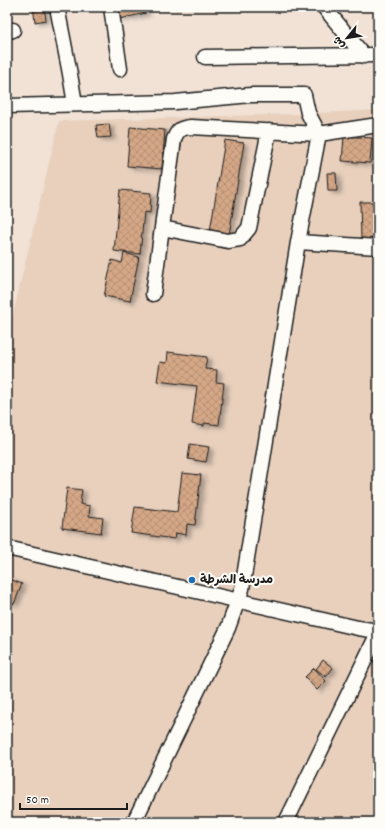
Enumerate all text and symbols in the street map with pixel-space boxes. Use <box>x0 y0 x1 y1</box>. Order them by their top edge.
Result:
north arrow <box>327 18 367 58</box>
text: ش <box>330 33 350 51</box>
place label: مدرسة الشرطة <box>200 572 273 589</box>
marker: مدرسة الشرطة <box>187 575 197 585</box>
scale bar <box>20 785 127 811</box>
text: 50 m <box>26 792 49 809</box>

